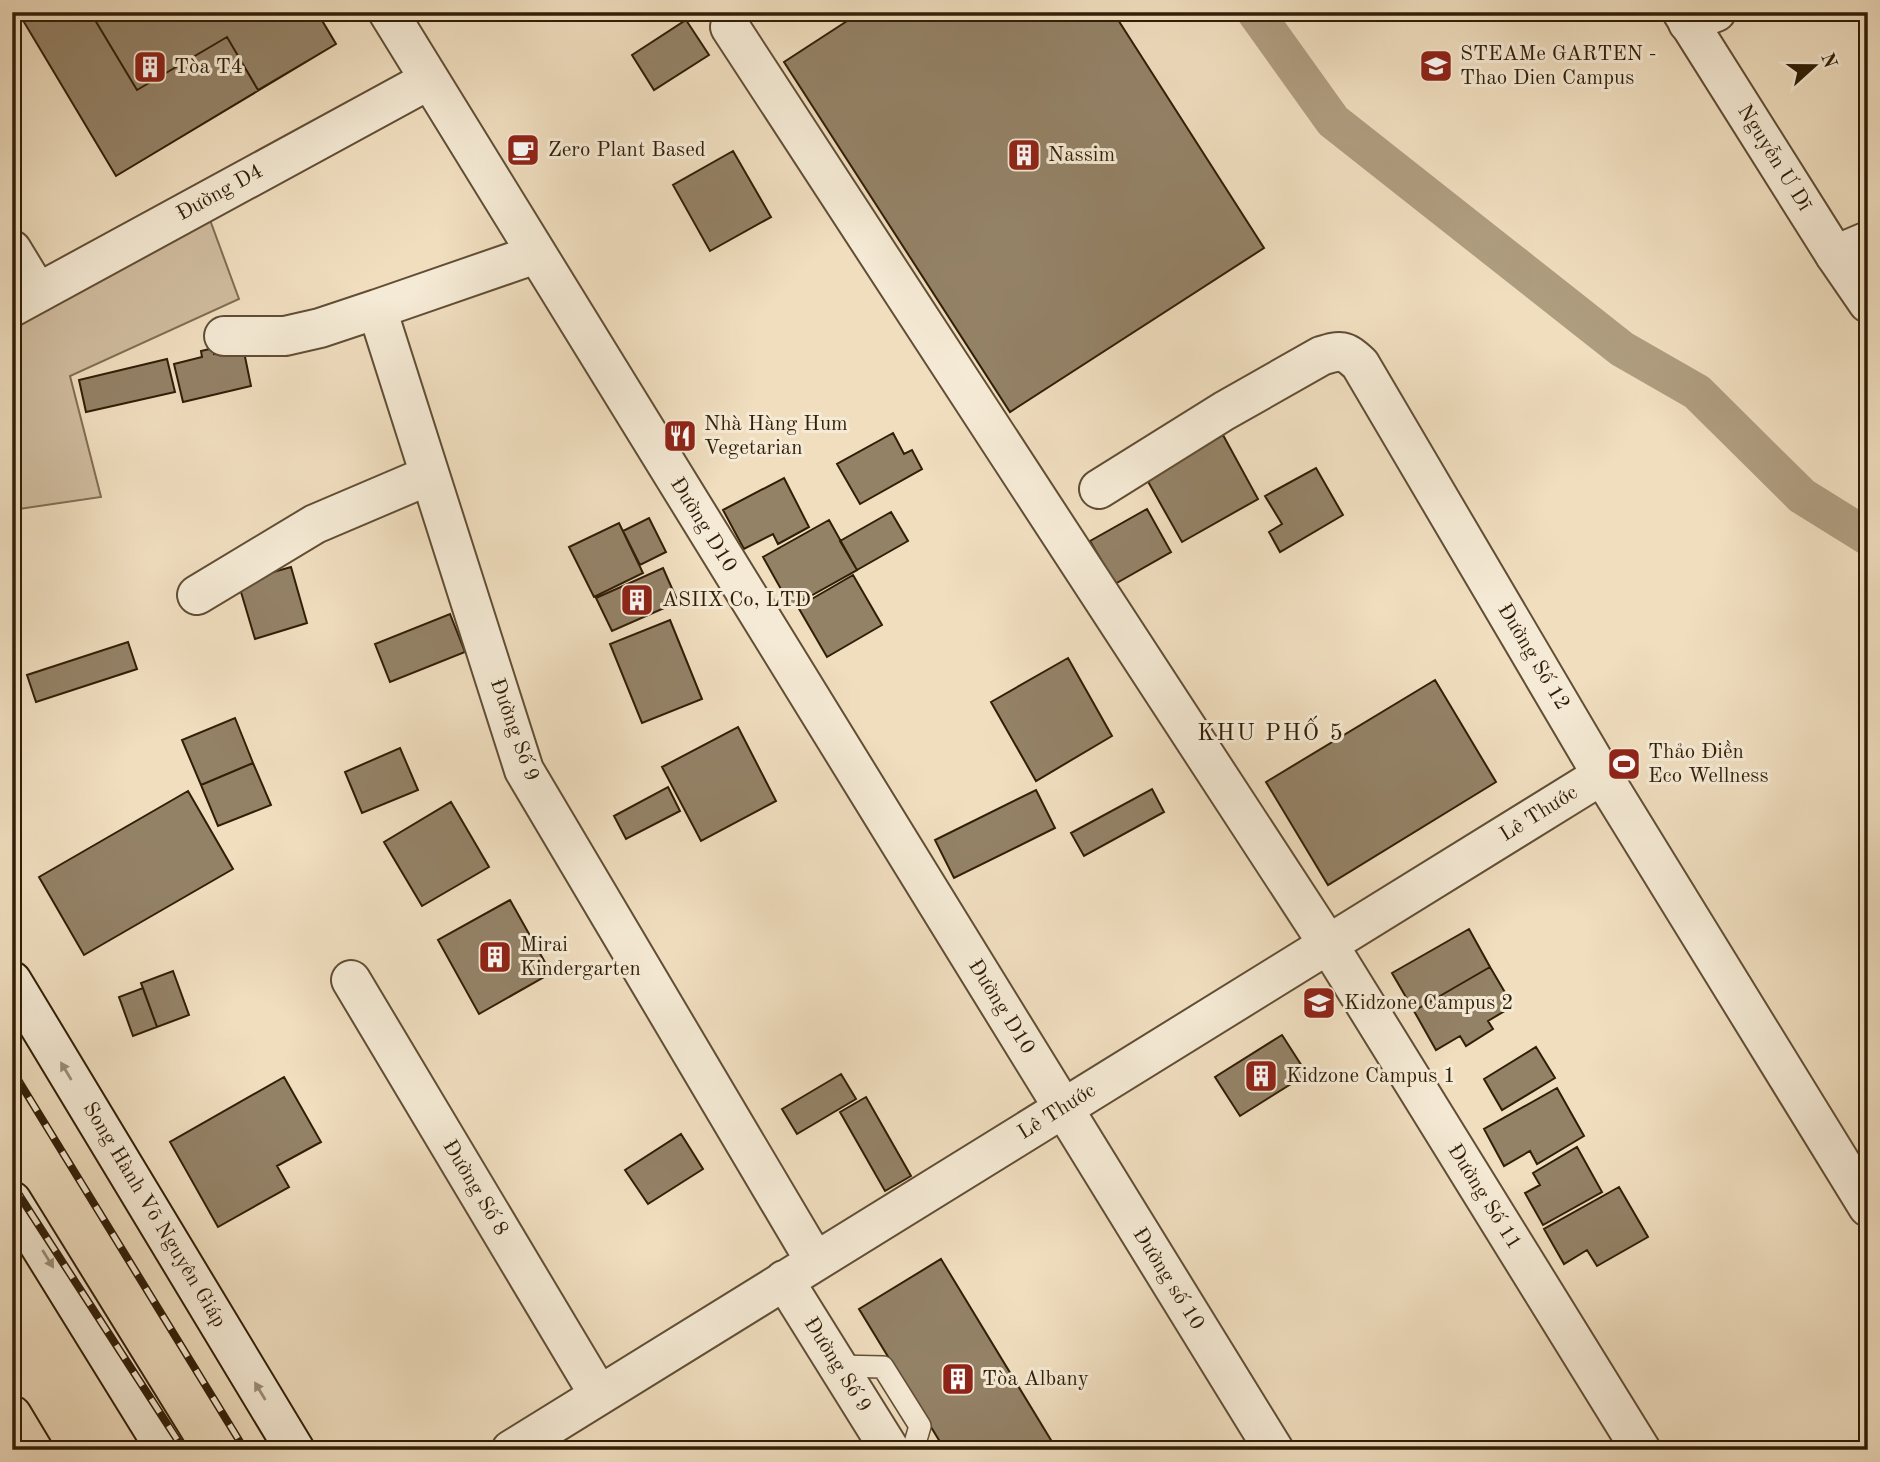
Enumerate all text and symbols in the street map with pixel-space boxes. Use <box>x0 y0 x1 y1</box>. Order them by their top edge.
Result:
north arrow <box>1778 32 1848 102</box>
place label: STEAMe GARTEN - Thao Dien Campus <box>1460 44 1657 89</box>
school or university icon: STEAMe GARTEN - Thao Dien Campus <box>1417 47 1455 85</box>
building icon: Tòa T4 <box>131 48 169 86</box>
text: N <box>1816 51 1839 71</box>
place label: Tòa T4 <box>174 57 243 78</box>
street label: Nguyễn Ư Dĩ <box>1733 100 1817 215</box>
cafe icon: Zero Plant Based <box>504 131 542 169</box>
building icon: Nassim <box>1005 136 1043 174</box>
place label: Zero Plant Based <box>548 140 706 161</box>
place label: Nassim <box>1048 145 1115 166</box>
street label: Đường D4 <box>173 161 267 225</box>
place label: Nhà Hàng Hum Vegetarian <box>704 414 848 459</box>
restaurant icon: Nhà Hàng Hum Vegetarian <box>661 417 699 455</box>
street label: Đường D10 <box>666 474 740 576</box>
building icon: ASIIX Co, LTD <box>618 581 656 619</box>
place label: ASIIX Co, LTD <box>662 590 811 611</box>
street label: Đường Số 12 <box>1493 600 1574 714</box>
street label: Đường Số 9 <box>486 675 543 784</box>
district label: KHU PHỐ 5 <box>1197 715 1345 745</box>
place label: Thảo Điền Eco Wellness <box>1648 740 1769 787</box>
sports icon: Thảo Điền Eco Wellness <box>1605 745 1643 783</box>
street label: Lê Thước <box>1497 782 1581 846</box>
place label: Mirai Kindergarten <box>520 935 641 980</box>
building icon: Mirai Kindergarten <box>476 938 514 976</box>
street label: Đường D10 <box>964 956 1038 1058</box>
school or university icon: Kidzone Campus 2 <box>1300 984 1338 1022</box>
place label: Kidzone Campus 2 <box>1344 993 1513 1014</box>
building icon: Kidzone Campus 1 <box>1242 1057 1280 1095</box>
one-way arrow <box>60 1061 73 1080</box>
place label: Kidzone Campus 1 <box>1286 1066 1455 1087</box>
street label: Lê Thước <box>1015 1080 1099 1144</box>
street label: Song Hành Võ Nguyên Giáp <box>78 1099 230 1331</box>
street label: Đường Số 8 <box>438 1136 513 1240</box>
street label: Đường Số 11 <box>1443 1140 1526 1253</box>
street label: Đường số 10 <box>1128 1224 1209 1334</box>
one-way arrow <box>42 1249 54 1268</box>
street label: Đường Số 9 <box>800 1313 875 1416</box>
building icon: Tòa Albany <box>939 1360 977 1398</box>
place label: Tòa Albany <box>982 1369 1089 1390</box>
one-way arrow <box>254 1382 266 1401</box>

